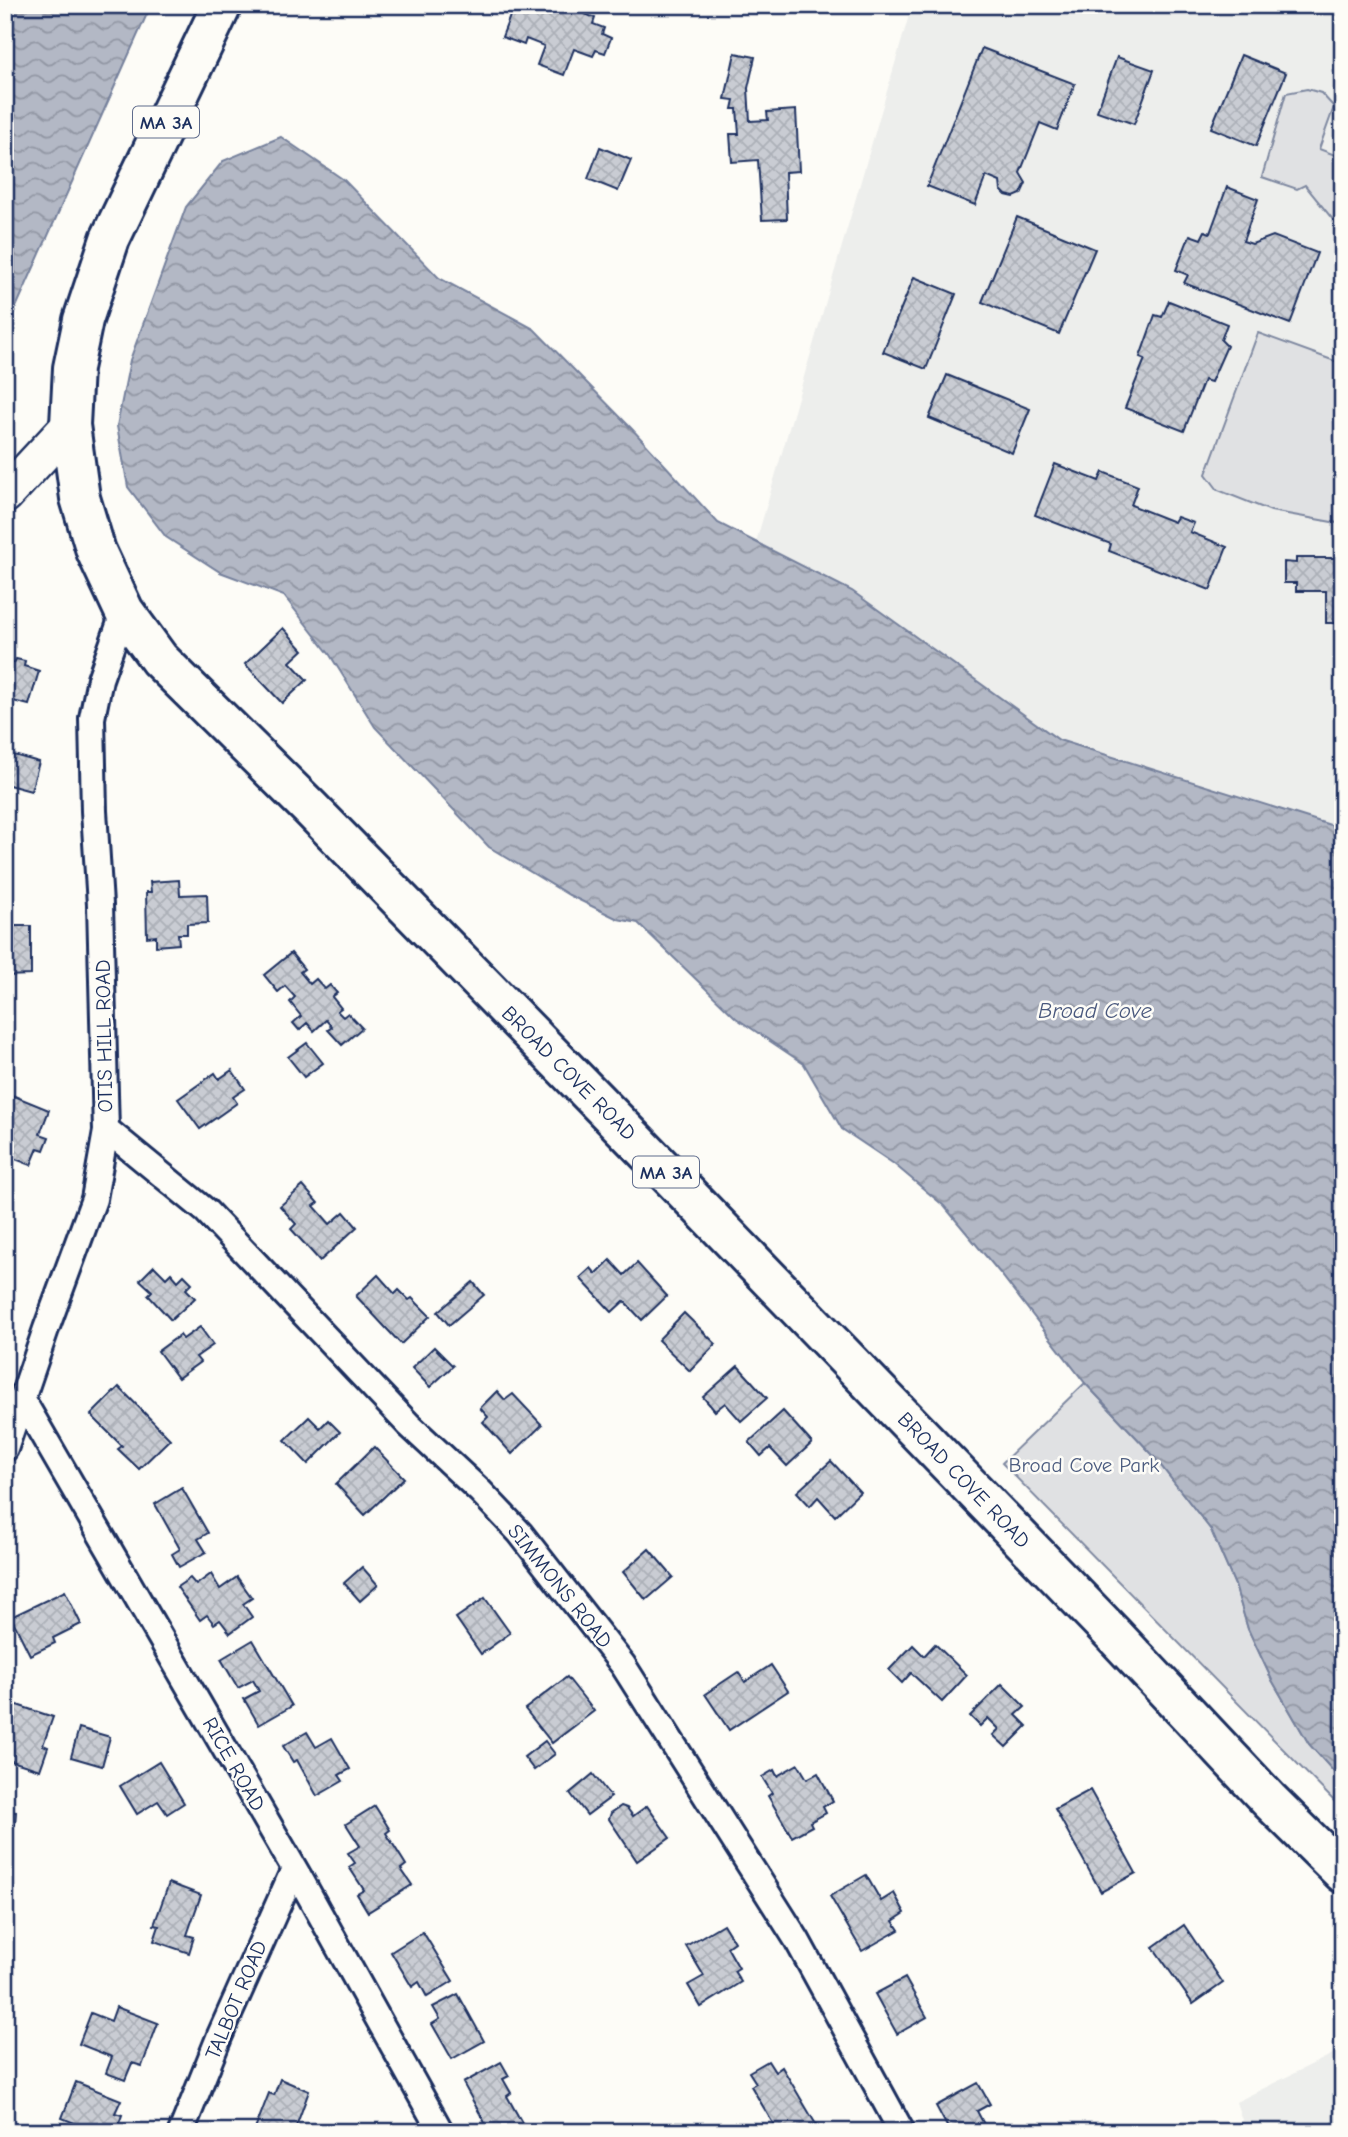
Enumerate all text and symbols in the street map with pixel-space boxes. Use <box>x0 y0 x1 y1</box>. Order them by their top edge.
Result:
road number: MA 3A <box>133 106 199 138</box>
street label: OTIS HILL ROAD <box>91 959 117 1113</box>
water label: Broad Cove <box>1038 997 1152 1024</box>
street label: BROAD COVE ROAD <box>497 1001 641 1145</box>
road number: MA 3A <box>633 1156 699 1188</box>
street label: BROAD COVE ROAD <box>893 1407 1035 1553</box>
park label: Broad Cove Park <box>1009 1453 1159 1477</box>
street label: SIMMONS ROAD <box>503 1519 617 1653</box>
street label: RICE ROAD <box>198 1713 270 1815</box>
street label: TALBOT ROAD <box>200 1937 272 2063</box>

